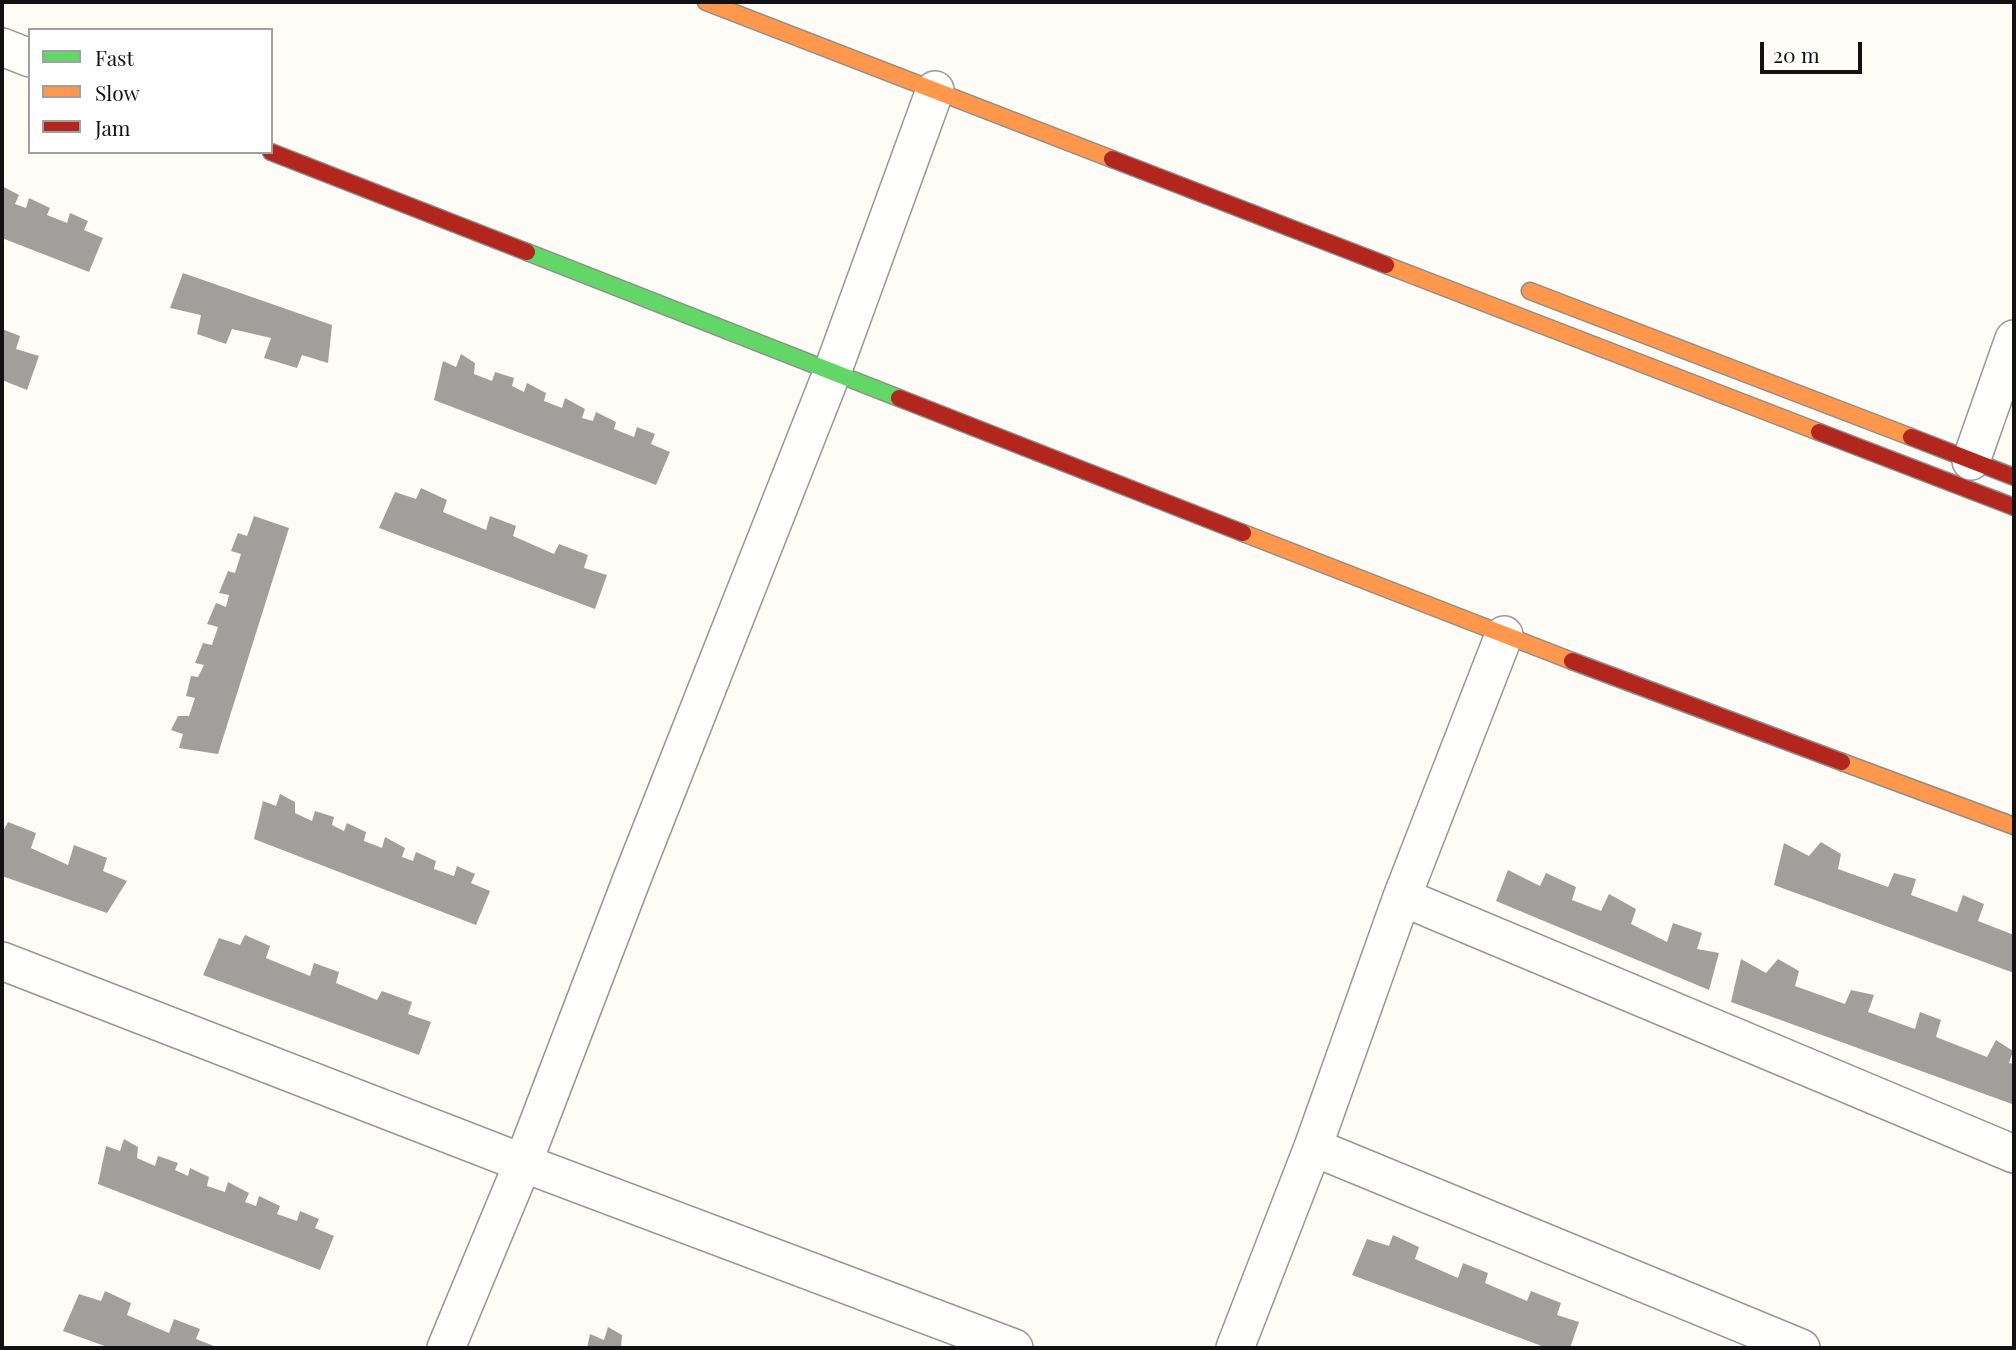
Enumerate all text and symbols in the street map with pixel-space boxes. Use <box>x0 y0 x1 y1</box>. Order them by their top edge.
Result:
legend <box>28 28 273 154</box>
scale bar <box>1764 28 1866 72</box>
text: 20 m <box>1773 40 1820 68</box>
text: Fast <box>95 43 134 71</box>
text: Slow <box>95 78 140 106</box>
text: Jam <box>95 113 131 141</box>

